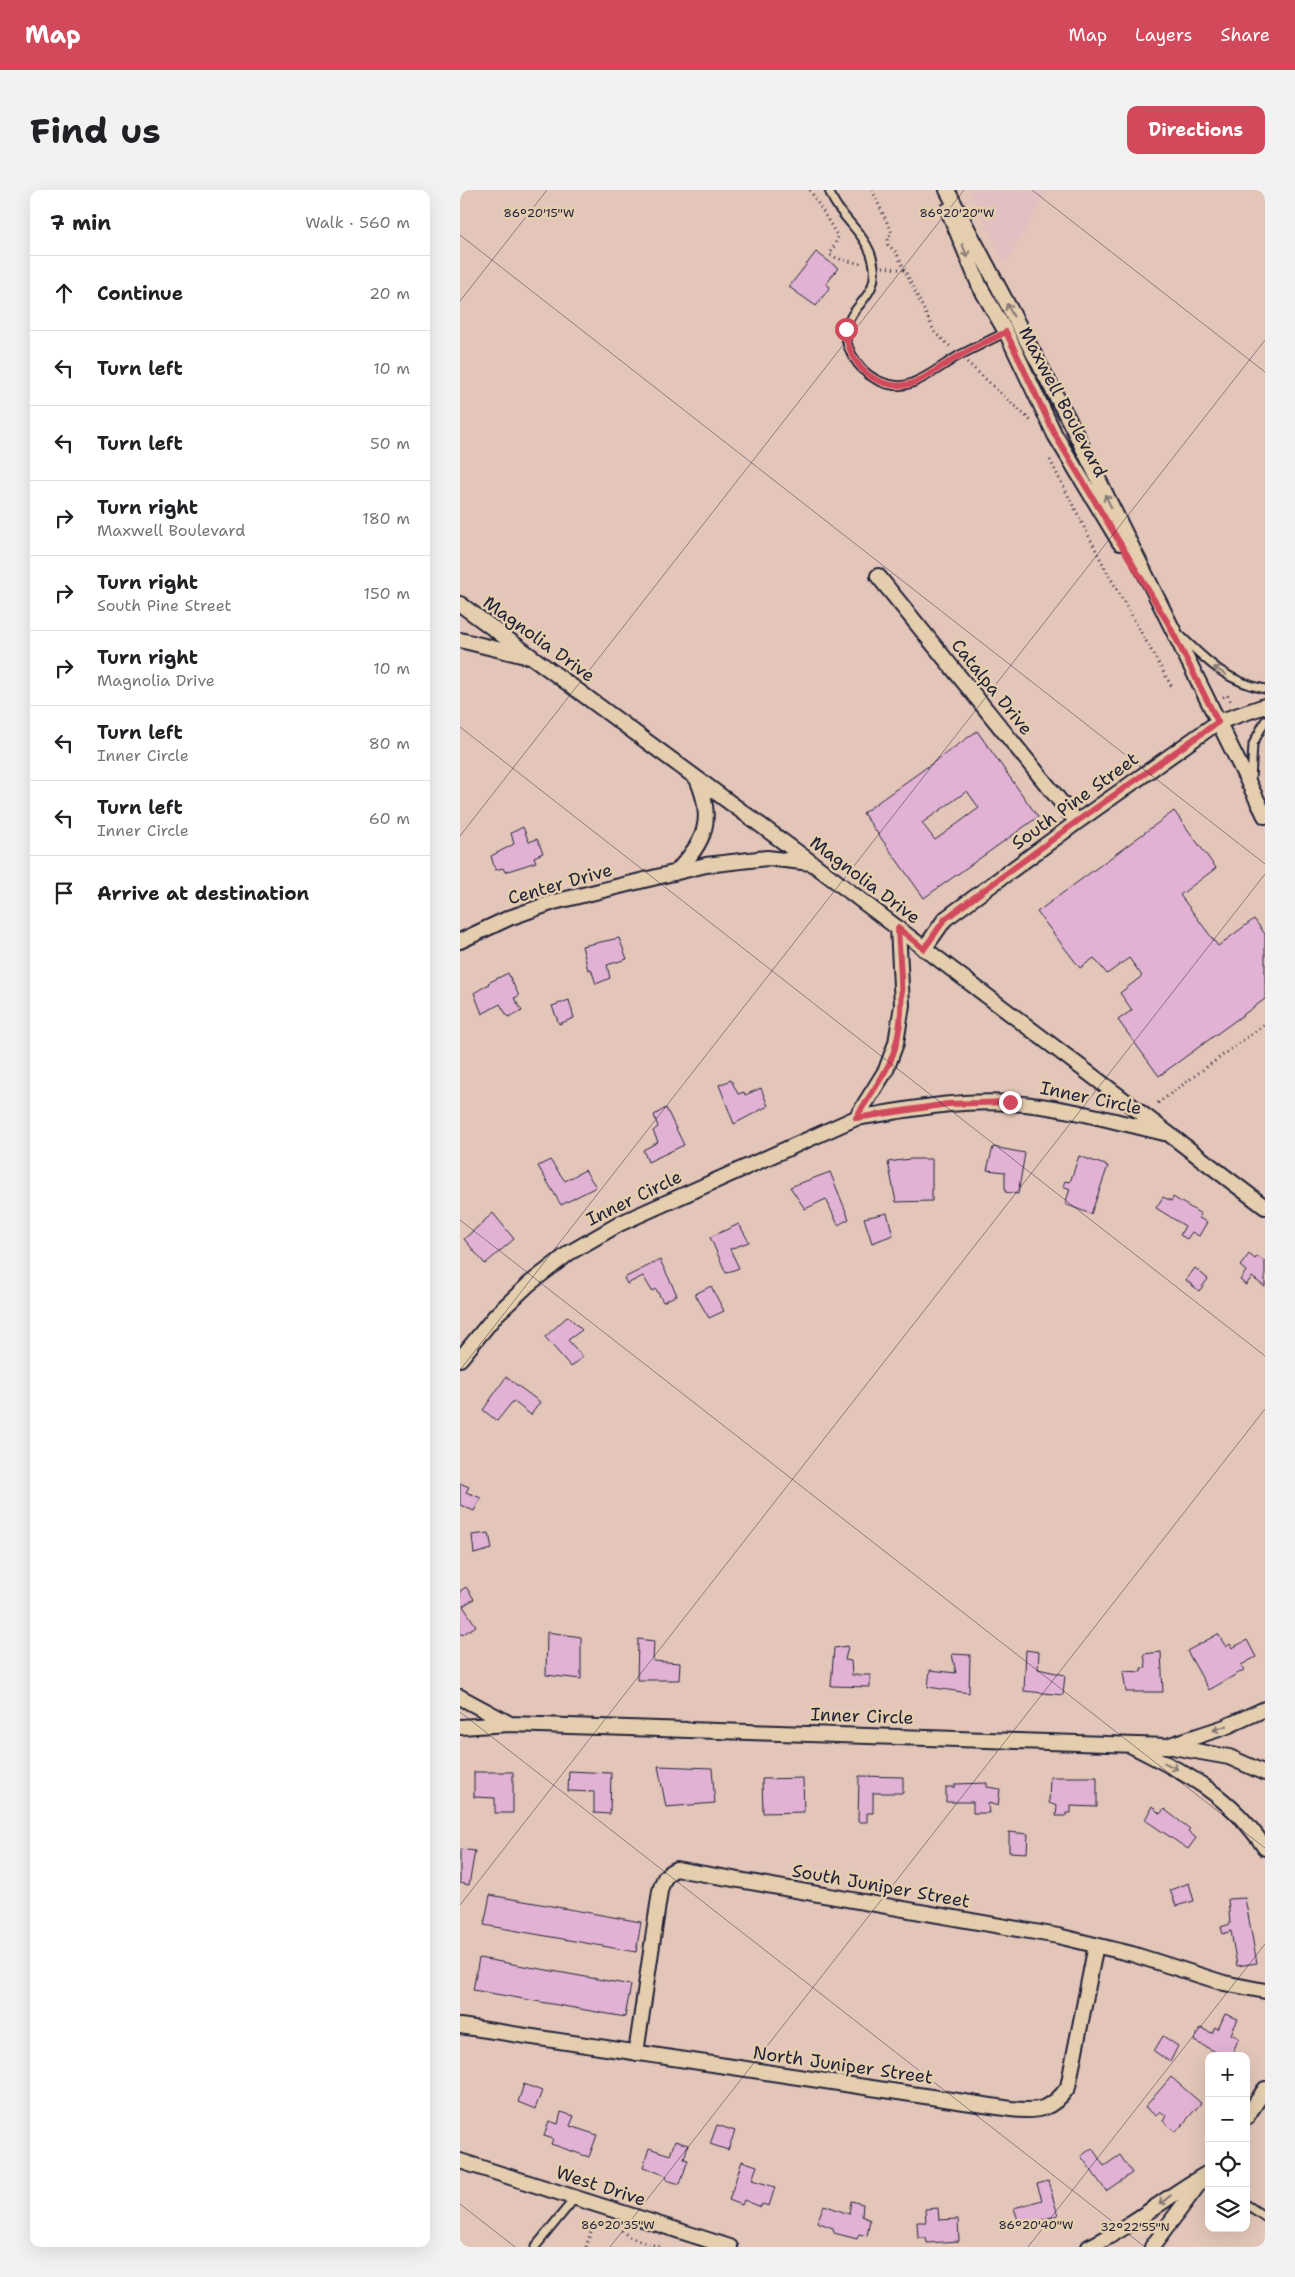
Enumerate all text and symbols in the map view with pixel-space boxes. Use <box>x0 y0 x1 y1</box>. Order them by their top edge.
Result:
text: Map <box>25 19 81 51</box>
text: Map <box>1069 23 1107 47</box>
text: Layers <box>1135 23 1192 47</box>
text: Share <box>1220 23 1270 47</box>
button: Directions <box>1127 106 1265 154</box>
text: Find us <box>30 107 161 154</box>
text: 86°20'15"W <box>504 205 574 221</box>
text: 86°20'20"W <box>920 205 994 221</box>
text: 7 min <box>50 209 111 237</box>
text: Walk · 560 m <box>305 212 410 233</box>
one-way arrow <box>961 243 971 258</box>
icon: ahead <box>50 279 78 307</box>
text: Continue <box>97 281 183 306</box>
text: 20 m <box>369 283 410 304</box>
one-way arrow <box>1005 302 1015 317</box>
route start <box>835 318 858 341</box>
street label: Maxwell Boulevard <box>1013 323 1113 481</box>
icon: left <box>50 354 78 382</box>
text: Turn left <box>97 356 183 381</box>
text: 10 m <box>373 358 410 379</box>
icon: left <box>50 429 78 457</box>
text: Turn left <box>97 431 183 456</box>
text: 50 m <box>370 433 410 454</box>
one-way arrow <box>1103 494 1113 509</box>
text: Turn right <box>97 495 198 520</box>
icon: right <box>50 504 78 532</box>
text: 180 m <box>362 508 410 529</box>
text: Maxwell Boulevard <box>97 520 245 541</box>
text: Turn right <box>97 570 198 595</box>
icon: right <box>50 579 78 607</box>
text: 150 m <box>363 583 410 604</box>
street label: Magnolia Drive <box>478 590 600 688</box>
text: South Pine Street <box>97 595 232 616</box>
street label: Catalpa Drive <box>946 634 1038 740</box>
text: Turn right <box>97 645 198 670</box>
icon: right <box>50 654 78 682</box>
text: 10 m <box>373 658 410 679</box>
one-way arrow <box>1214 666 1228 676</box>
text: Magnolia Drive <box>97 670 215 691</box>
text: Turn left <box>97 720 183 745</box>
icon: left <box>50 729 78 757</box>
text: 80 m <box>369 733 410 754</box>
text: Inner Circle <box>97 745 189 766</box>
street label: South Pine Street <box>1007 747 1143 855</box>
text: Turn left <box>97 795 183 820</box>
icon: left <box>50 804 78 832</box>
text: 60 m <box>369 808 410 829</box>
text: Inner Circle <box>97 820 189 841</box>
street label: Magnolia Drive <box>805 831 925 929</box>
street label: Center Drive <box>505 858 615 910</box>
icon: arrive <box>50 879 78 907</box>
text: Arrive at destination <box>97 881 309 906</box>
street label: Inner Circle <box>1038 1076 1144 1120</box>
route end <box>999 1091 1022 1114</box>
street label: Inner Circle <box>582 1165 686 1231</box>
street label: Inner Circle <box>810 1702 914 1730</box>
one-way arrow <box>1213 1724 1229 1734</box>
one-way arrow <box>1163 1761 1178 1771</box>
street label: South Juniper Street <box>790 1859 972 1913</box>
street label: North Juniper Street <box>751 2040 935 2090</box>
map controls <box>1205 2052 1250 2232</box>
button: + <box>1205 2052 1250 2097</box>
button: − <box>1205 2097 1250 2142</box>
button: locate <box>1205 2142 1250 2187</box>
street label: West Drive <box>553 2160 649 2212</box>
button: layers <box>1205 2187 1250 2232</box>
one-way arrow <box>1158 2195 1172 2205</box>
text: 86°20'35"W <box>581 2217 655 2233</box>
text: 86°20'40"W <box>998 2217 1074 2233</box>
text: 32°22'55"N <box>1100 2219 1170 2235</box>

